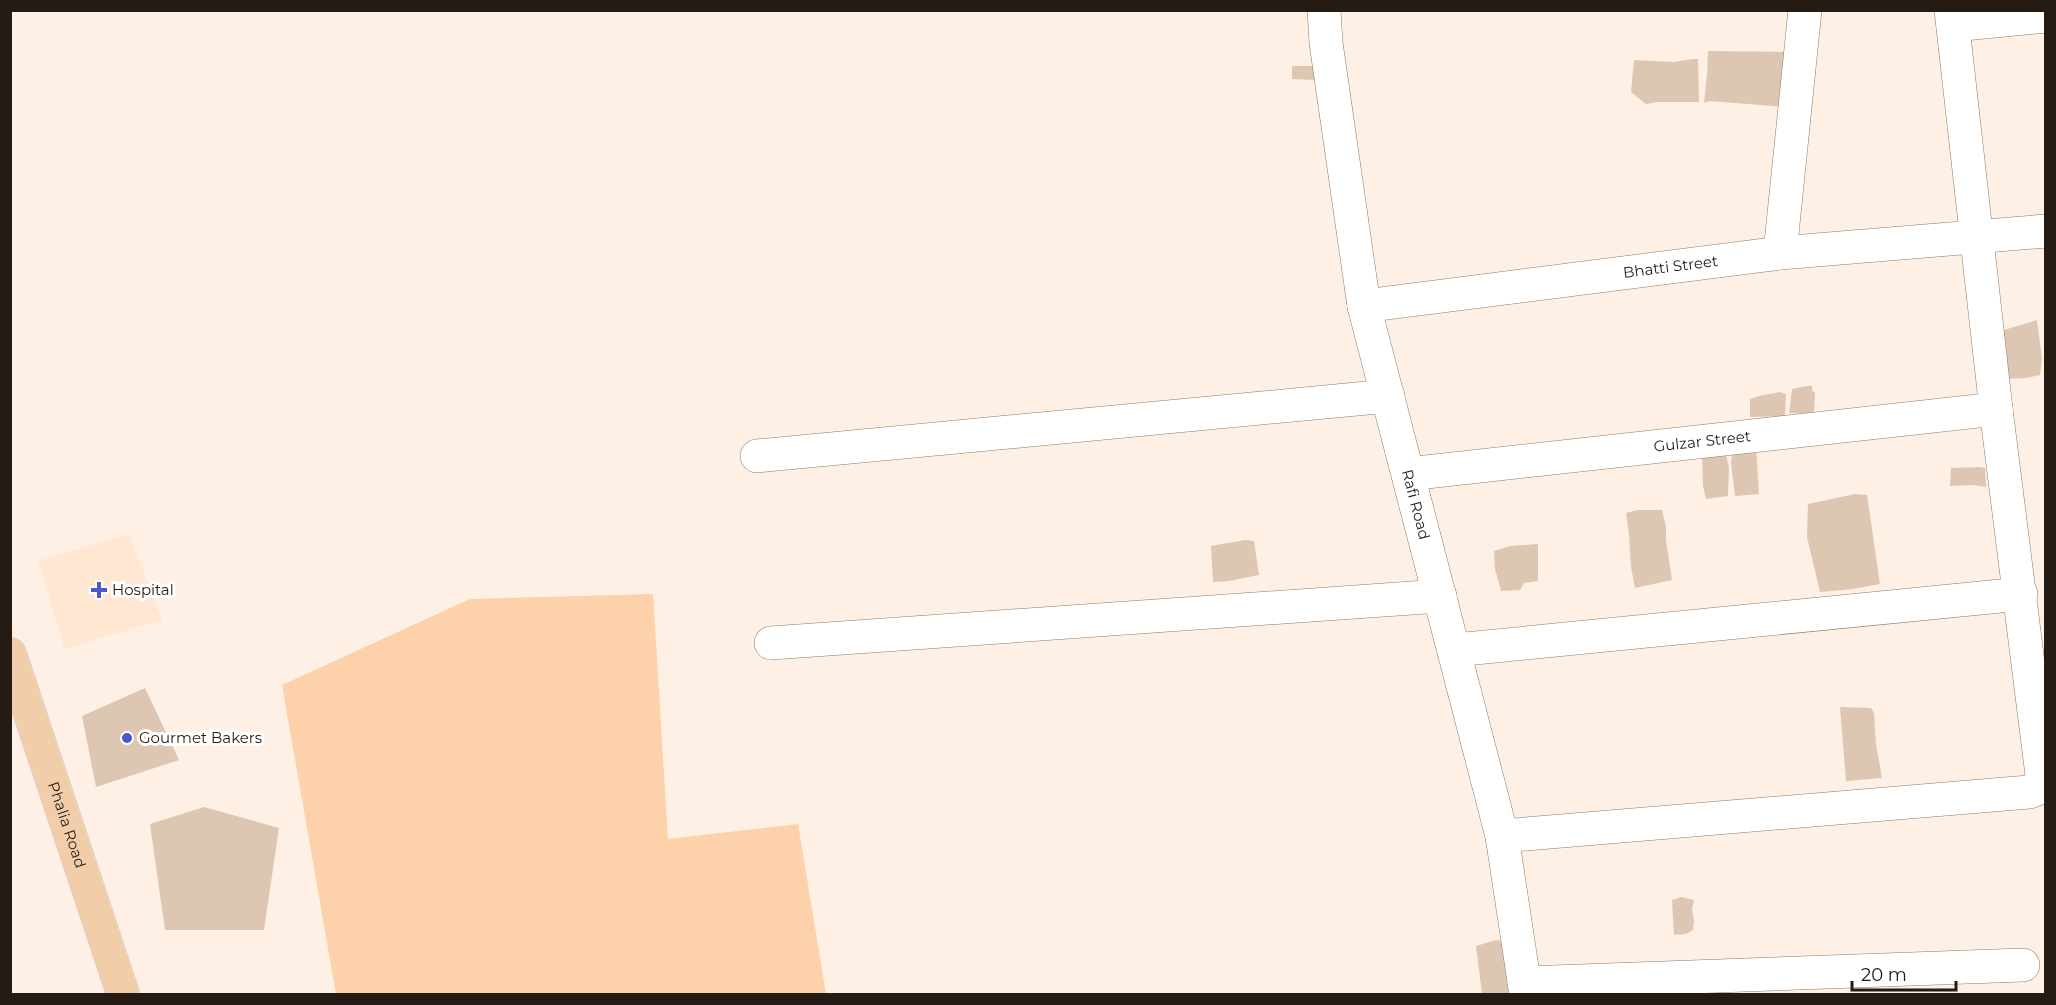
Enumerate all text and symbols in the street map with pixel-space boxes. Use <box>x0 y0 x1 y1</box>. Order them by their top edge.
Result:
street label: Bhatti Street <box>1622 251 1719 282</box>
street label: Gulzar Street <box>1653 426 1752 456</box>
street label: Rafi Road <box>1398 467 1434 542</box>
place label: Hospital <box>112 580 174 599</box>
marker: Hospital <box>90 581 108 599</box>
place label: Gourmet Bakers <box>139 728 262 747</box>
marker: Gourmet Bakers <box>120 731 134 745</box>
street label: Phalia Road <box>44 779 90 870</box>
scale bar <box>1852 954 1956 992</box>
text: 20 m <box>1861 964 1907 986</box>

